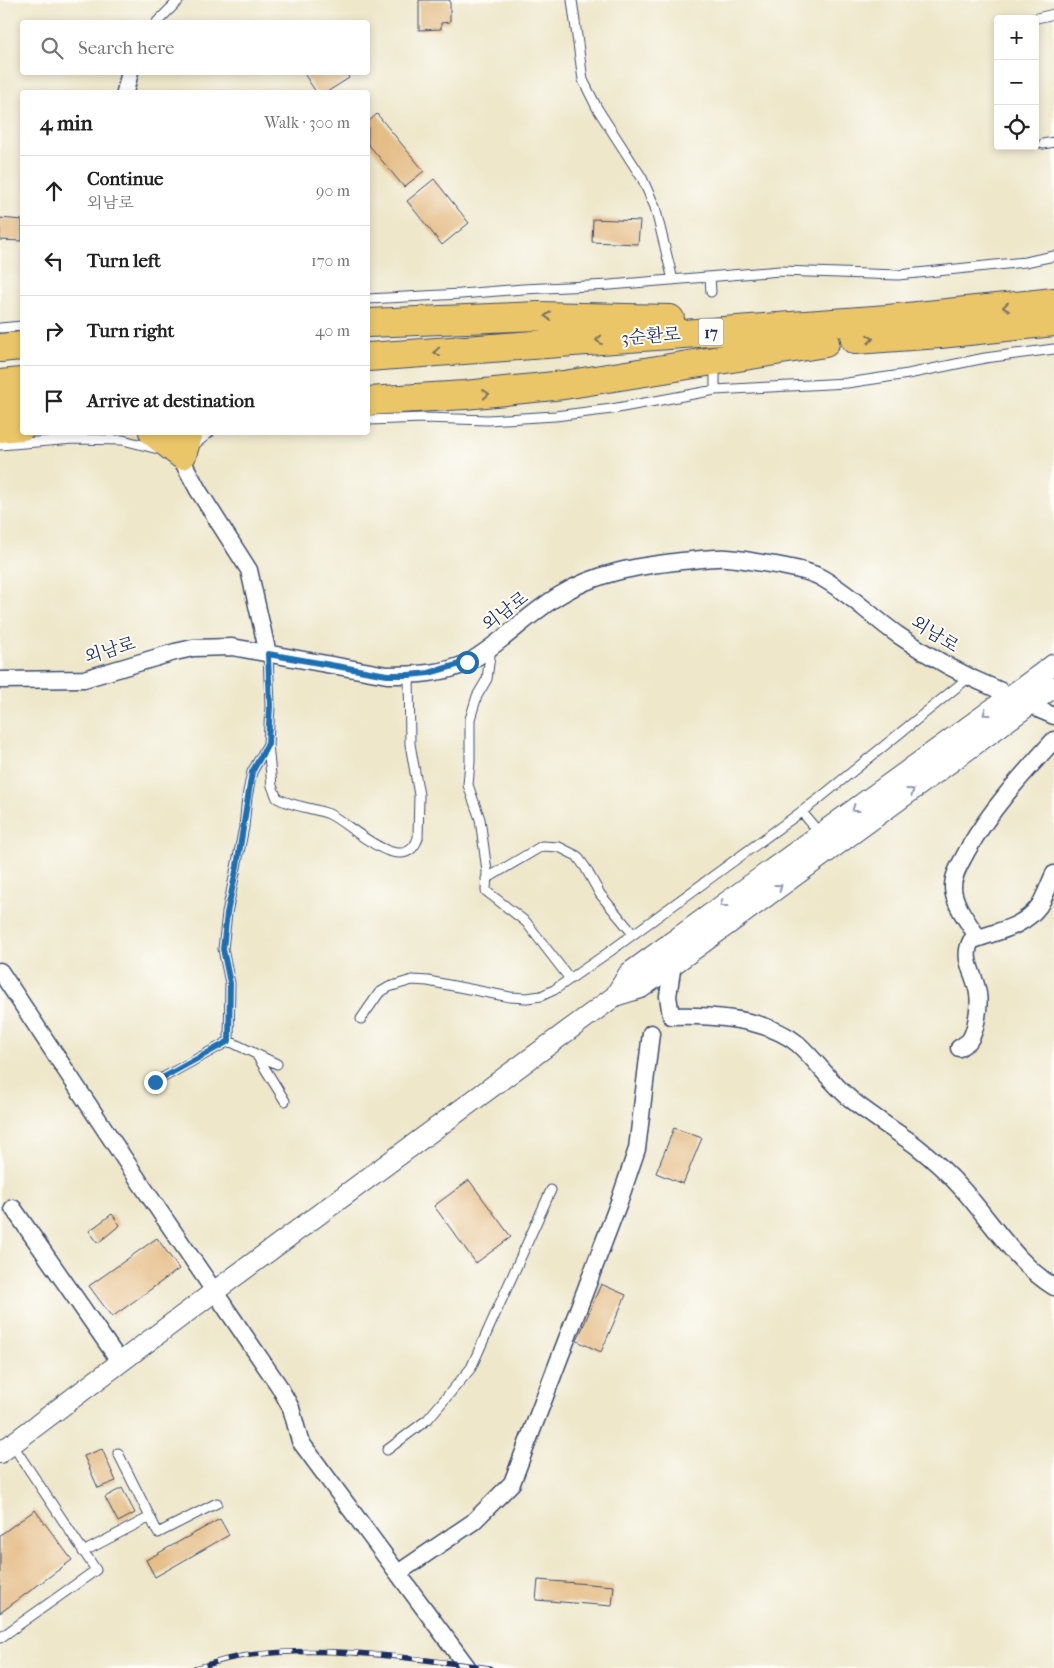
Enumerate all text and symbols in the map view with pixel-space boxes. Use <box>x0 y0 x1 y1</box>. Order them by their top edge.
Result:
map controls <box>994 15 1039 150</box>
button: + <box>994 15 1039 60</box>
search box <box>20 20 370 75</box>
icon: search <box>38 34 66 62</box>
text: Search here <box>78 37 174 59</box>
button: − <box>994 60 1039 105</box>
button: locate <box>994 105 1039 150</box>
text: 4 min <box>40 111 93 135</box>
text: Walk · 300 m <box>264 113 350 132</box>
text: Continue <box>87 168 163 190</box>
icon: ahead <box>40 177 68 205</box>
text: 90 m <box>316 181 350 200</box>
text: 외남로 <box>87 193 133 212</box>
icon: left <box>40 247 68 275</box>
text: Turn left <box>87 250 161 272</box>
text: 170 m <box>311 251 350 270</box>
one-way arrow <box>1001 301 1009 312</box>
one-way arrow <box>543 311 551 321</box>
icon: right <box>40 317 68 345</box>
road number: 17 <box>698 318 724 346</box>
text: Turn right <box>87 320 174 342</box>
text: 40 m <box>315 321 350 340</box>
street label: 3순환로 <box>621 324 681 349</box>
one-way arrow <box>595 334 603 345</box>
one-way arrow <box>866 334 874 345</box>
one-way arrow <box>433 346 441 357</box>
icon: arrive <box>40 387 68 415</box>
one-way arrow <box>482 388 490 399</box>
text: Arrive at destination <box>87 390 255 412</box>
street label: 외남로 <box>478 587 532 635</box>
street label: 외남로 <box>907 612 962 657</box>
street label: 외남로 <box>82 633 138 668</box>
route start <box>456 651 479 674</box>
one-way arrow <box>982 707 992 716</box>
one-way arrow <box>905 789 914 797</box>
one-way arrow <box>851 803 861 812</box>
one-way arrow <box>773 884 783 893</box>
one-way arrow <box>720 898 729 908</box>
route end <box>144 1071 167 1094</box>

